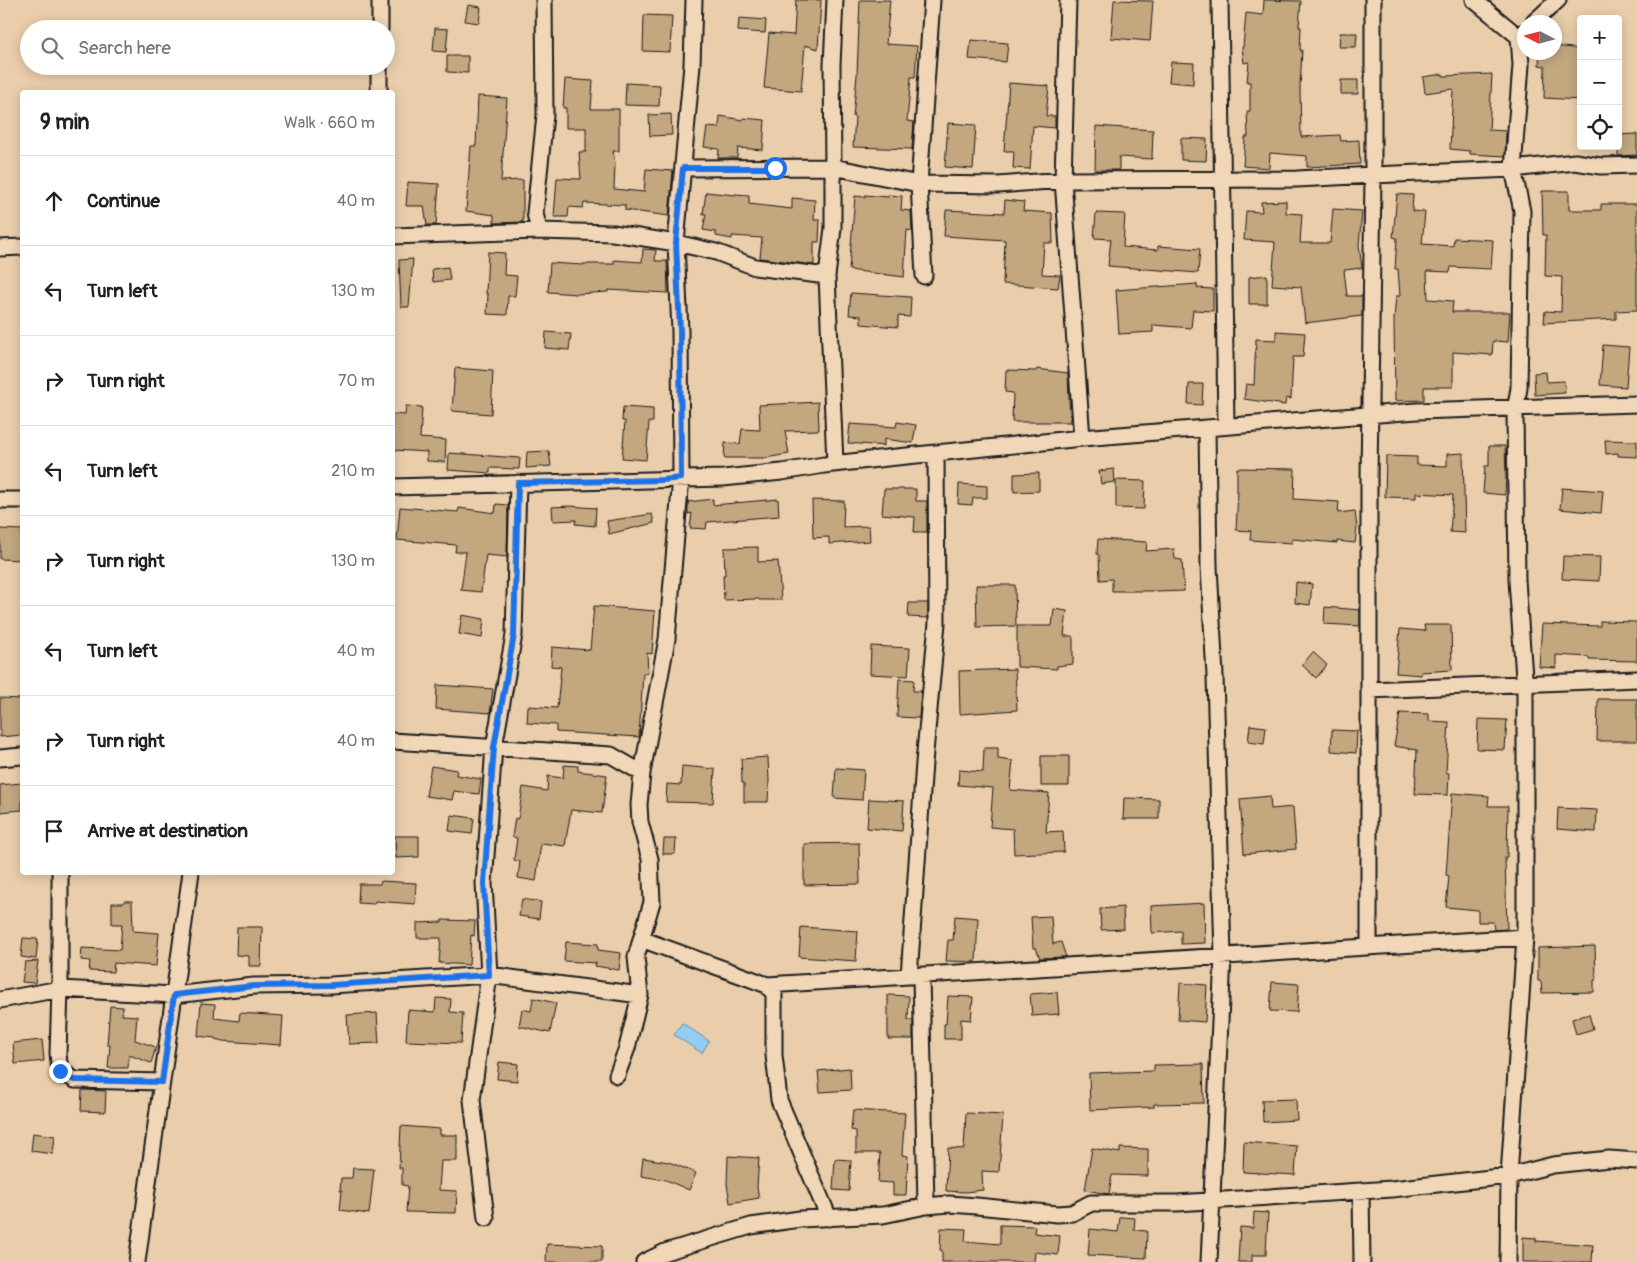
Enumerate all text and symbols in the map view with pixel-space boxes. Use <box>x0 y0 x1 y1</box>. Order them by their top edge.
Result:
north arrow <box>1517 15 1562 60</box>
map controls <box>1577 15 1622 150</box>
button: + <box>1577 15 1622 60</box>
search box <box>20 20 395 75</box>
icon: search <box>38 34 66 62</box>
text: Search here <box>78 36 171 60</box>
button: − <box>1577 60 1622 105</box>
button: locate <box>1577 105 1622 150</box>
text: 9 min <box>40 109 89 136</box>
text: Walk · 660 m <box>284 113 375 133</box>
route start <box>764 157 787 180</box>
icon: ahead <box>40 187 68 215</box>
text: Continue <box>87 189 160 213</box>
text: 40 m <box>337 191 375 211</box>
icon: left <box>40 277 68 305</box>
text: Turn left <box>87 279 157 303</box>
text: 130 m <box>331 281 375 301</box>
icon: right <box>40 367 68 395</box>
text: Turn right <box>87 369 165 393</box>
text: 70 m <box>338 371 375 391</box>
icon: left <box>40 457 68 485</box>
text: Turn left <box>87 459 157 483</box>
text: 210 m <box>331 461 375 481</box>
icon: right <box>40 547 68 575</box>
text: Turn right <box>87 549 165 573</box>
text: 130 m <box>331 551 375 571</box>
icon: left <box>40 637 68 665</box>
text: Turn left <box>87 639 157 663</box>
text: 40 m <box>337 641 375 661</box>
icon: right <box>40 727 68 755</box>
text: Turn right <box>87 729 165 753</box>
text: 40 m <box>337 731 375 751</box>
icon: arrive <box>40 817 68 845</box>
text: Arrive at destination <box>87 819 248 843</box>
route end <box>49 1060 72 1083</box>

